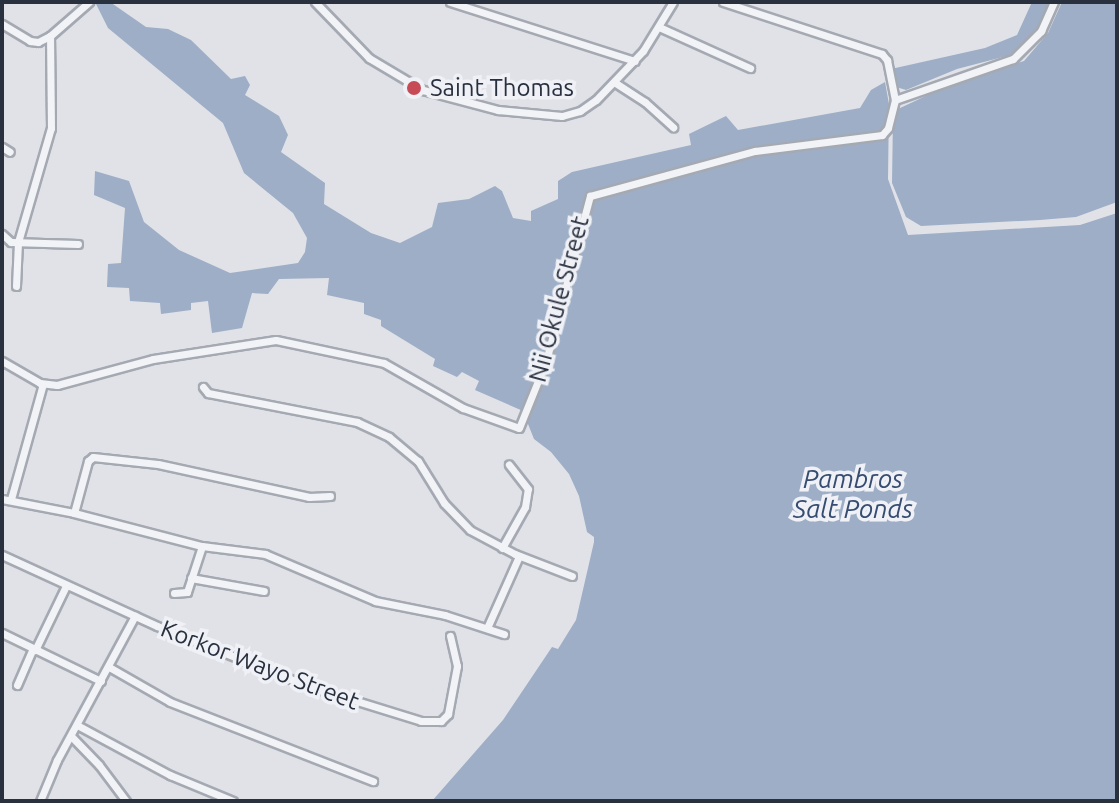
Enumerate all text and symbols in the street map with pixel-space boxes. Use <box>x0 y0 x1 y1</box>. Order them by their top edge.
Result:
place label: Saint Thomas <box>430 74 574 102</box>
marker: Saint Thomas <box>405 79 423 97</box>
street label: Nii Okule Street <box>523 213 595 385</box>
water label: Pambros Salt Ponds <box>793 463 913 524</box>
street label: Korkor Wayo Street <box>157 614 363 716</box>

